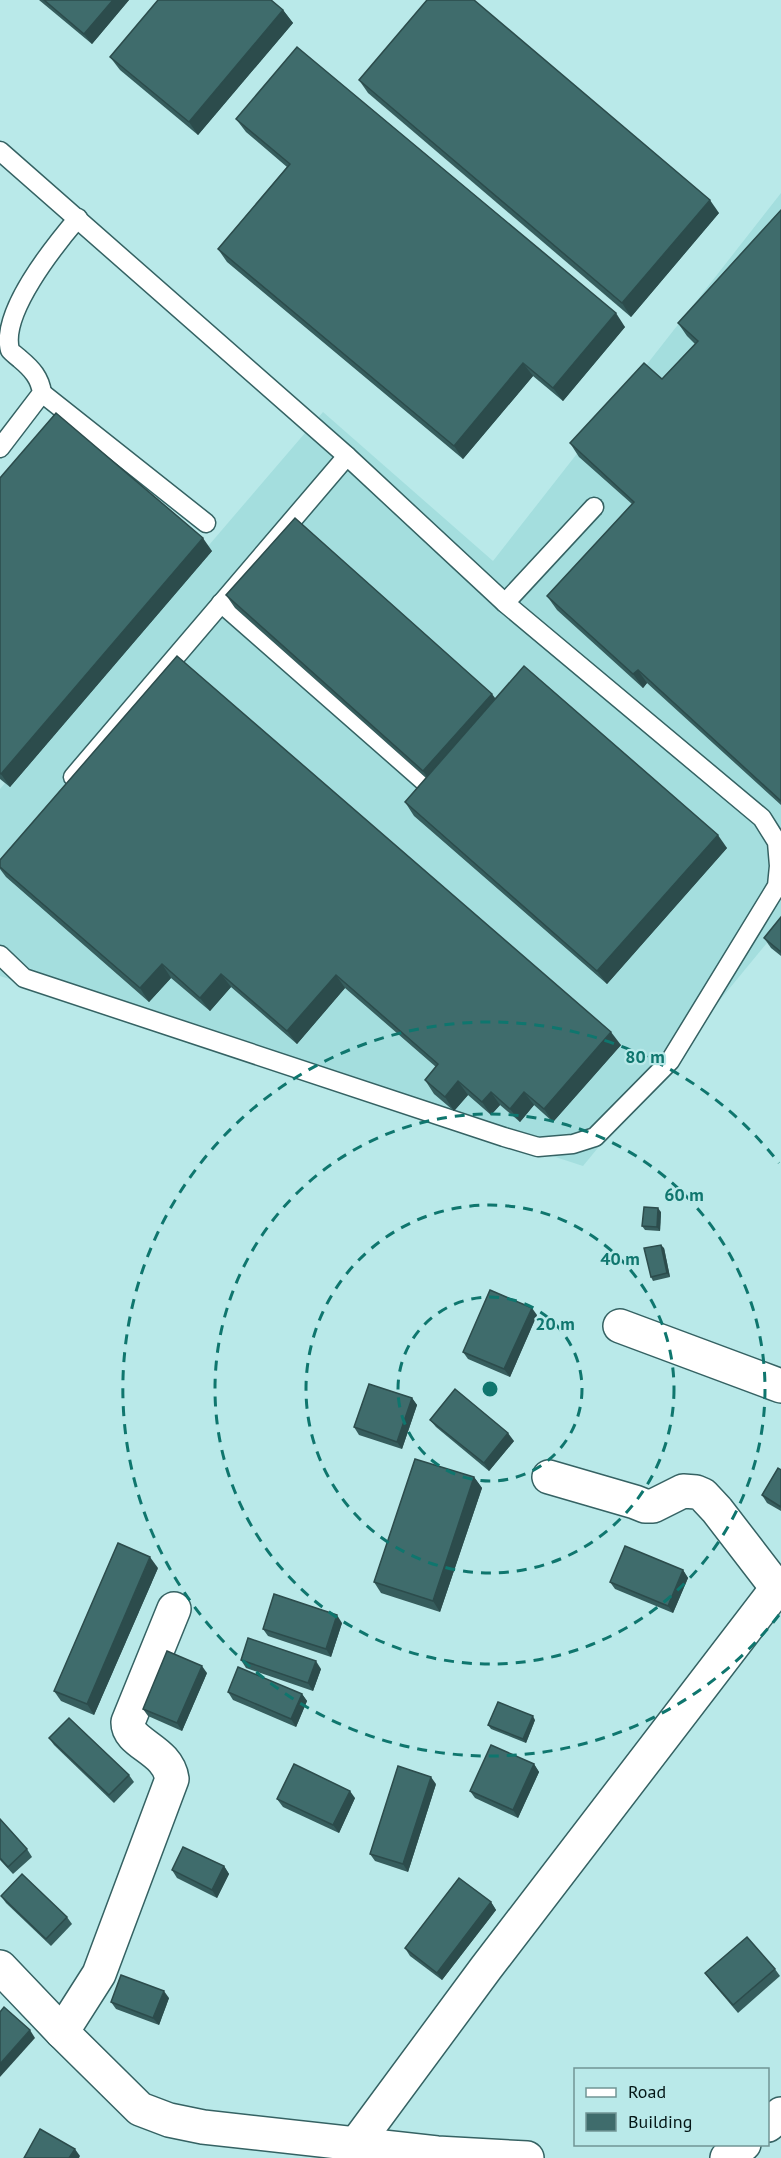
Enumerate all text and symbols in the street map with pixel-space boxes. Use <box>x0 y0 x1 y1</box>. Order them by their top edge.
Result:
text: 80 m <box>625 1045 665 1068</box>
text: 60 m <box>664 1183 704 1206</box>
text: 40 m <box>600 1247 640 1270</box>
text: 20 m <box>535 1312 575 1335</box>
centre of rings <box>480 1379 500 1399</box>
legend <box>574 2068 769 2146</box>
text: Road <box>628 2080 666 2103</box>
text: Building <box>628 2110 692 2133</box>

